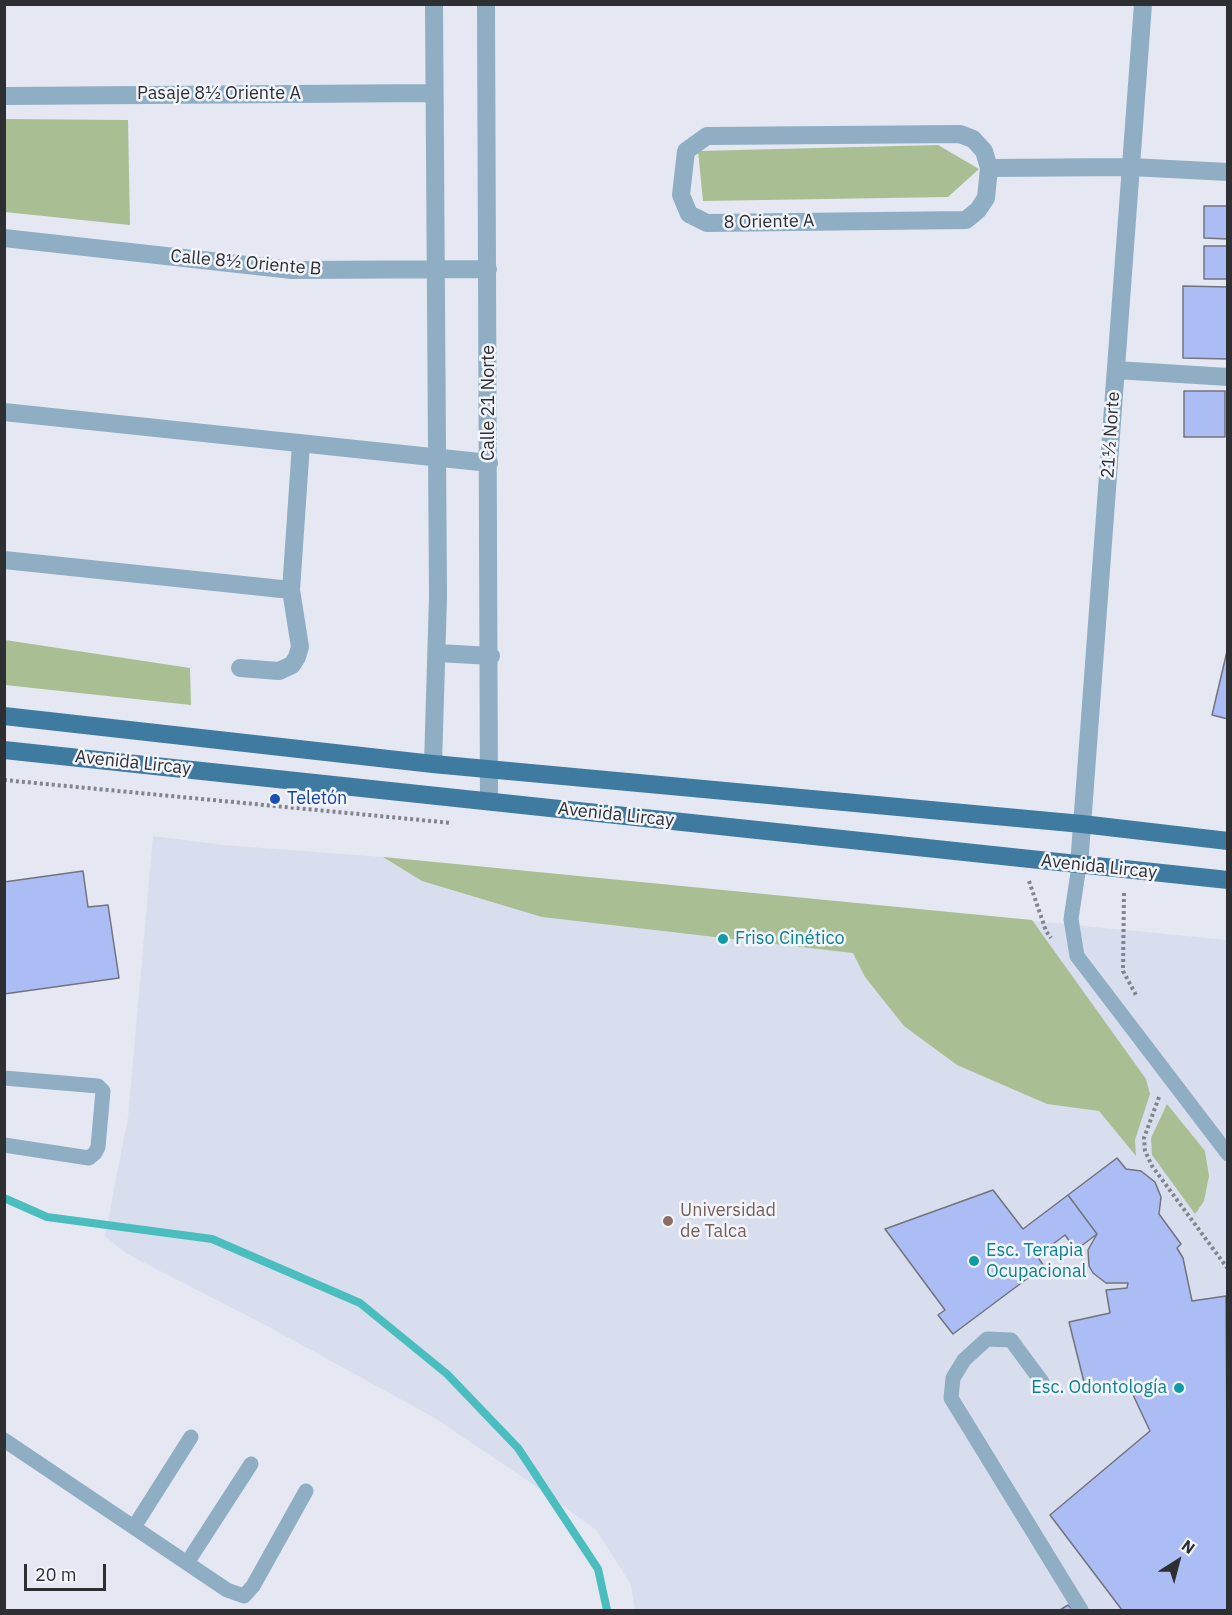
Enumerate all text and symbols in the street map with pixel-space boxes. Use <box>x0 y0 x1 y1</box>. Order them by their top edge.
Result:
street label: Pasaje 8½ Oriente A <box>137 83 301 105</box>
street label: 8 Oriente A <box>723 210 815 234</box>
street label: Calle 8½ Oriente B <box>170 246 322 280</box>
street label: Calle 21 Norte <box>478 345 500 461</box>
street label: 21½ Norte <box>1097 391 1125 479</box>
street label: Avenida Lircay <box>74 746 192 780</box>
place label: Teletón <box>287 788 347 810</box>
marker: Teletón <box>268 792 282 806</box>
street label: Avenida Lircay <box>557 798 675 832</box>
street label: Avenida Lircay <box>1040 850 1158 884</box>
place label: Friso Cinético <box>735 928 845 950</box>
marker: Friso Cinético <box>716 932 730 946</box>
place label: Universidad de Talca <box>680 1200 776 1242</box>
marker: Universidad de Talca <box>661 1214 675 1228</box>
place label: Esc. Terapia Ocupacional <box>986 1240 1086 1282</box>
marker: Esc. Terapia Ocupacional <box>967 1254 981 1268</box>
place label: Esc. Odontología <box>1031 1377 1167 1399</box>
marker: Esc. Odontología <box>1172 1381 1186 1395</box>
north arrow <box>1148 1531 1208 1591</box>
text: N <box>1178 1535 1199 1558</box>
scale bar <box>27 1552 110 1590</box>
text: 20 m <box>35 1563 77 1586</box>

